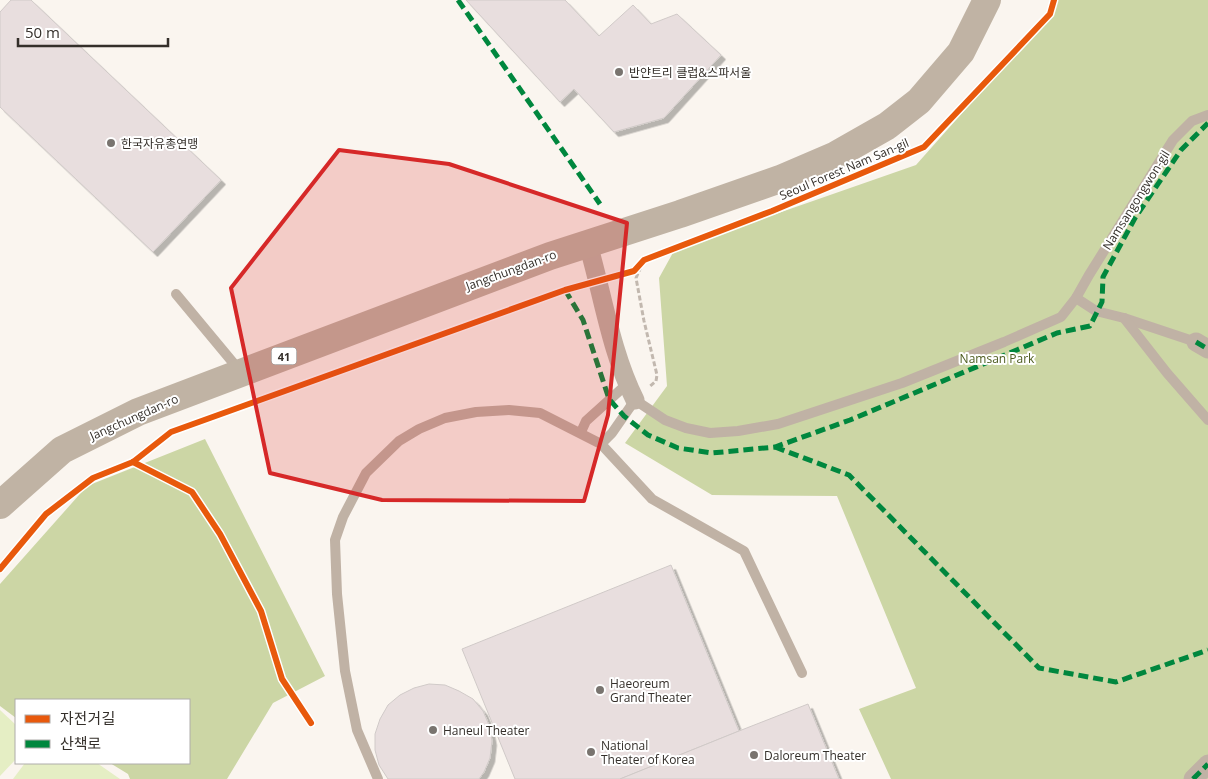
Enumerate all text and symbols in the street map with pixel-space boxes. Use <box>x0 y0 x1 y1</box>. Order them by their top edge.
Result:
scale bar <box>18 15 168 47</box>
text: 50 m <box>25 22 60 42</box>
place label: 반얀트리 클럽&스파서울 <box>629 64 751 81</box>
marker: 반얀트리 클럽&스파서울 <box>613 66 625 78</box>
street label: Seoul Forest Nam San-gil <box>777 134 911 204</box>
place label: 한국자유총연맹 <box>121 135 198 152</box>
marker: 한국자유총연맹 <box>105 137 117 149</box>
street label: Namsangongwon-gil <box>1098 147 1174 253</box>
street label: Jangchungdan-ro <box>462 246 559 295</box>
road number: 41 <box>272 348 296 364</box>
park label: Namsan Park <box>960 350 1035 367</box>
street label: Jangchungdan-ro <box>86 390 181 445</box>
place label: Haeoreum Grand Theater <box>610 675 692 706</box>
marker: Haeoreum Grand Theater <box>594 684 606 696</box>
legend <box>15 699 190 764</box>
text: 자전거길 <box>60 708 115 728</box>
place label: Haneul Theater <box>443 722 530 739</box>
marker: Haneul Theater <box>427 724 439 736</box>
text: 산책로 <box>60 733 101 753</box>
place label: National Theater of Korea <box>601 737 695 768</box>
marker: National Theater of Korea <box>585 746 597 758</box>
place label: Daloreum Theater <box>764 747 866 764</box>
marker: Daloreum Theater <box>748 749 760 761</box>

